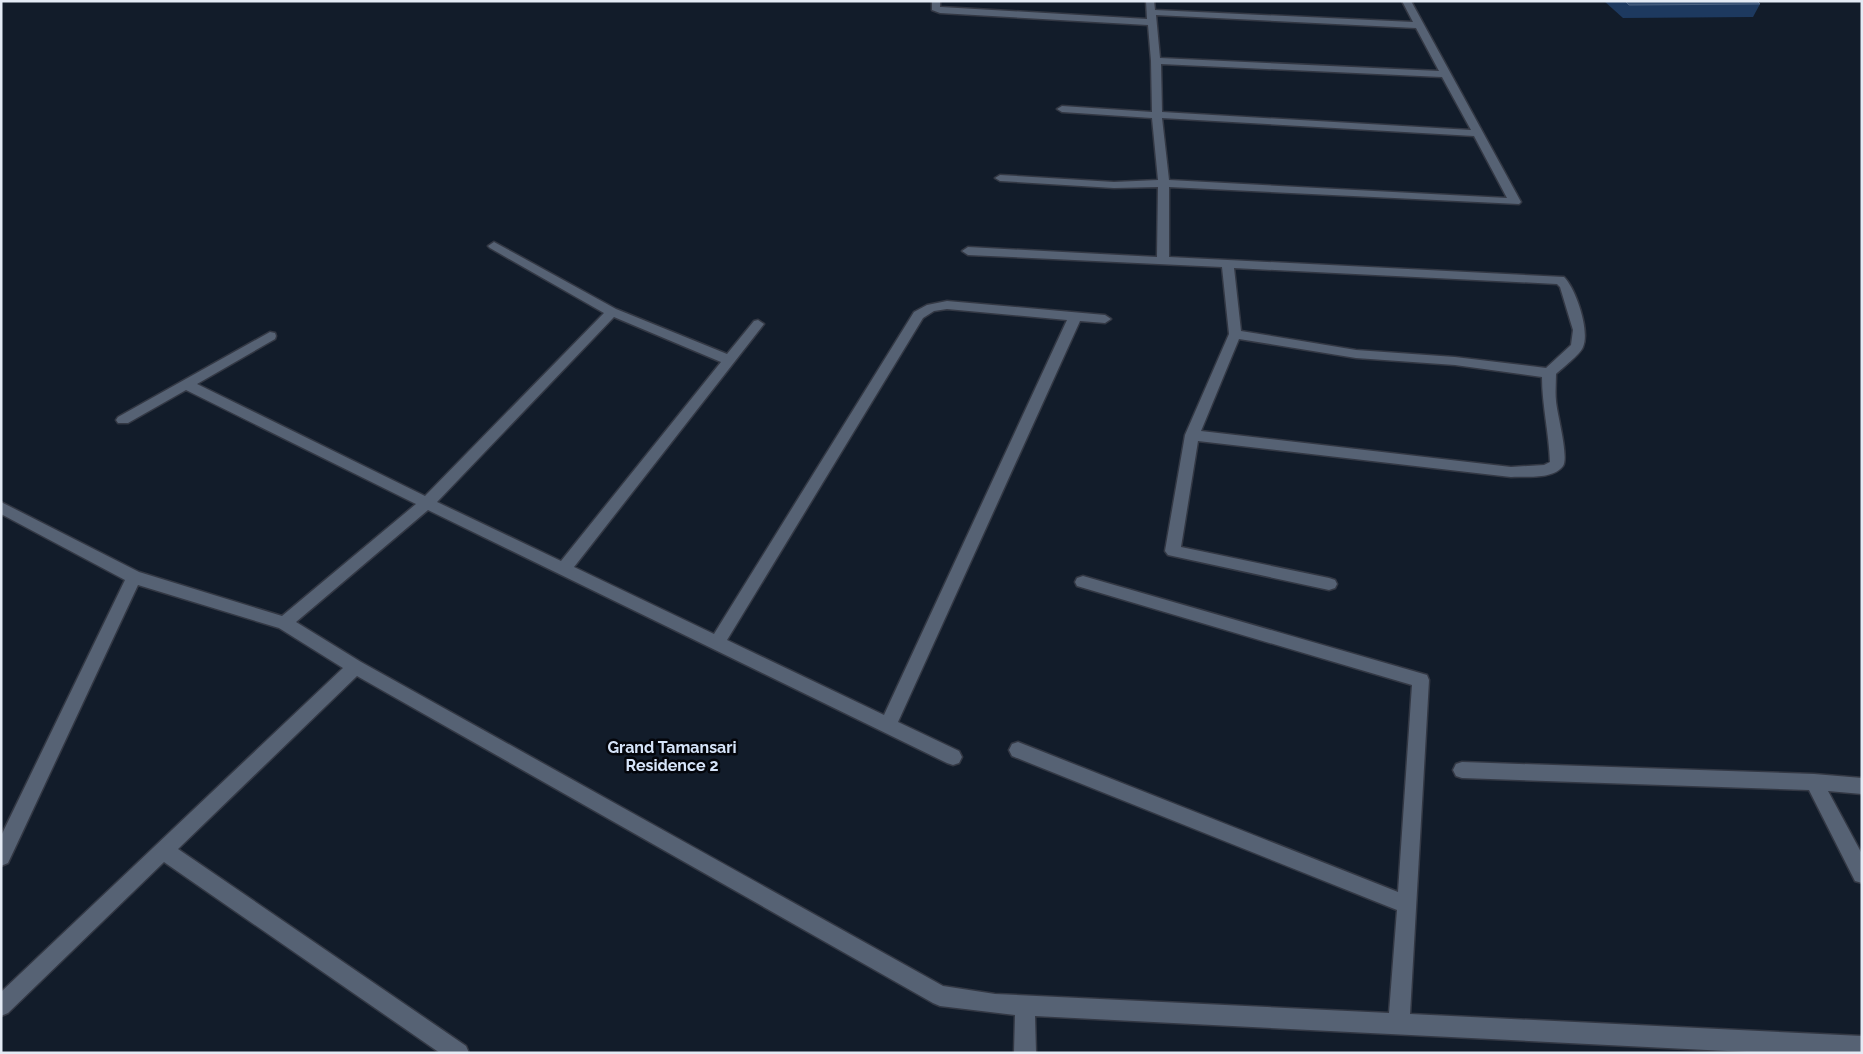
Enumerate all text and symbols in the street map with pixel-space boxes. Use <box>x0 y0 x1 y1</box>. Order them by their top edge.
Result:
district label: Grand Tamansari Residence 2 <box>607 738 737 775</box>

